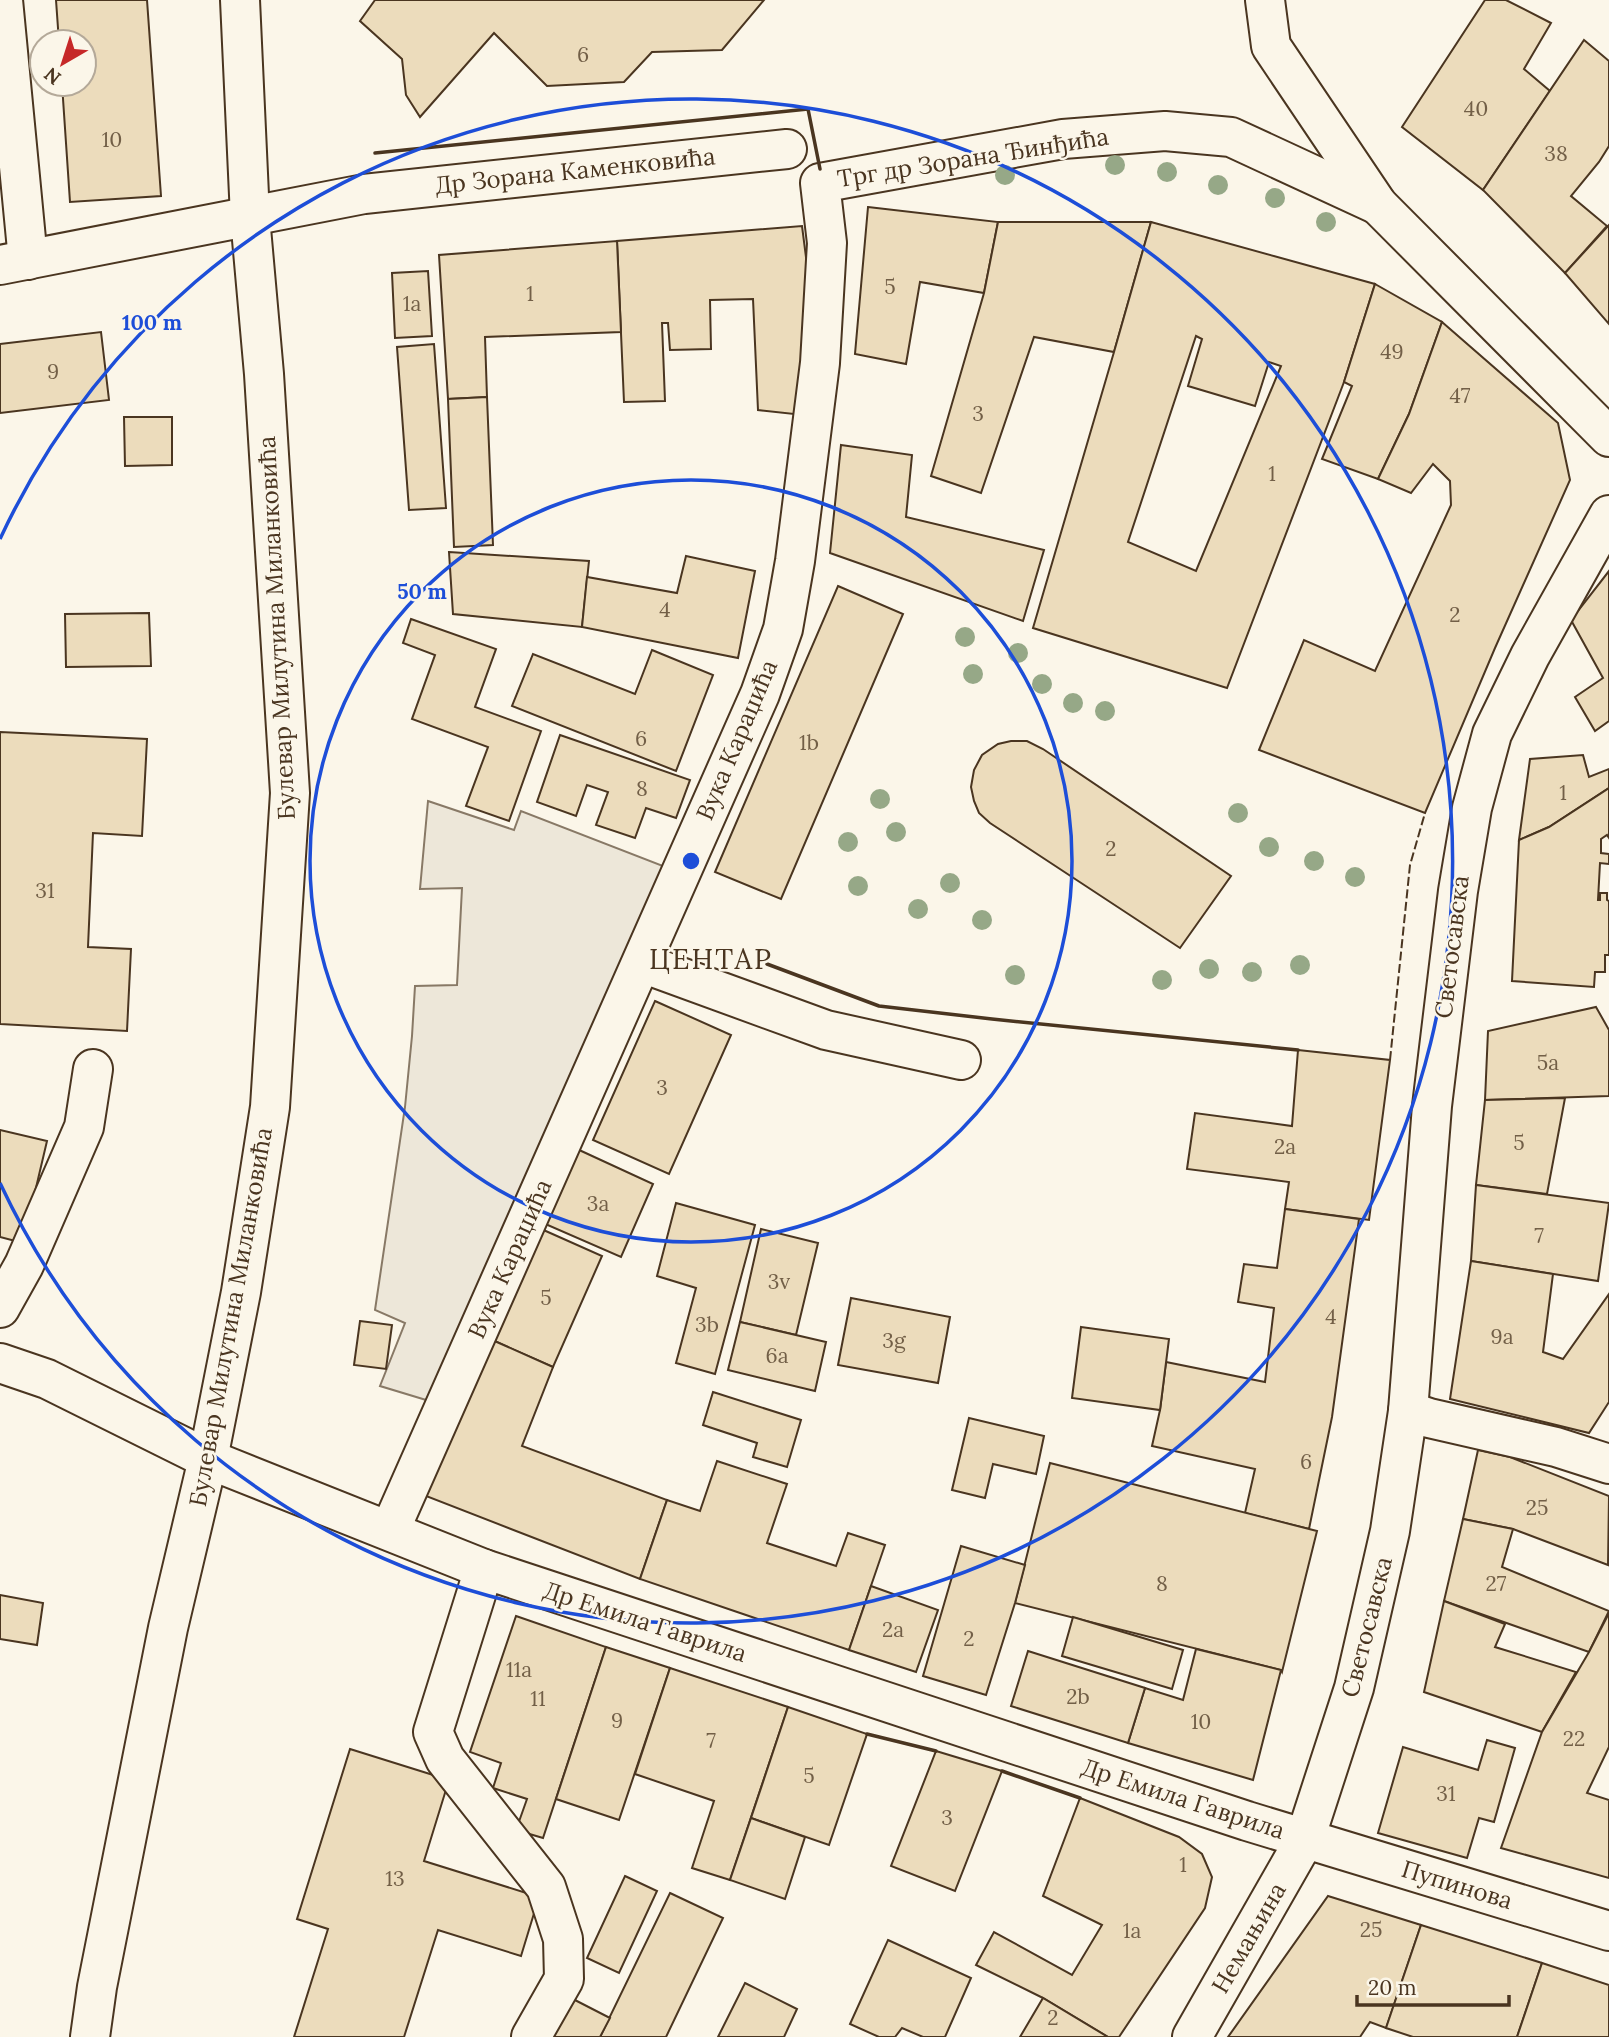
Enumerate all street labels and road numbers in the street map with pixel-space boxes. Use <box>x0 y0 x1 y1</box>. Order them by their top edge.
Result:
street label: Трг др Зорана Ђинђића <box>835 121 1111 194</box>
street label: Др Зорана Каменковића <box>433 140 717 201</box>
street label: Булевар Милутина Миланковића <box>251 435 302 821</box>
street label: Вука Караџића <box>689 655 784 825</box>
street label: Светосавска <box>1427 874 1476 1020</box>
street label: Булевар Милутина Миланковића <box>182 1125 279 1509</box>
street label: Вука Караџића <box>461 1174 559 1343</box>
street label: Светосавска <box>1334 1553 1399 1700</box>
street label: Др Емила Гаврила <box>540 1574 751 1669</box>
street label: Др Емила Гаврила <box>1078 1751 1289 1846</box>
street label: Пупинова <box>1398 1853 1516 1916</box>
street label: Немањина <box>1204 1877 1293 1999</box>

